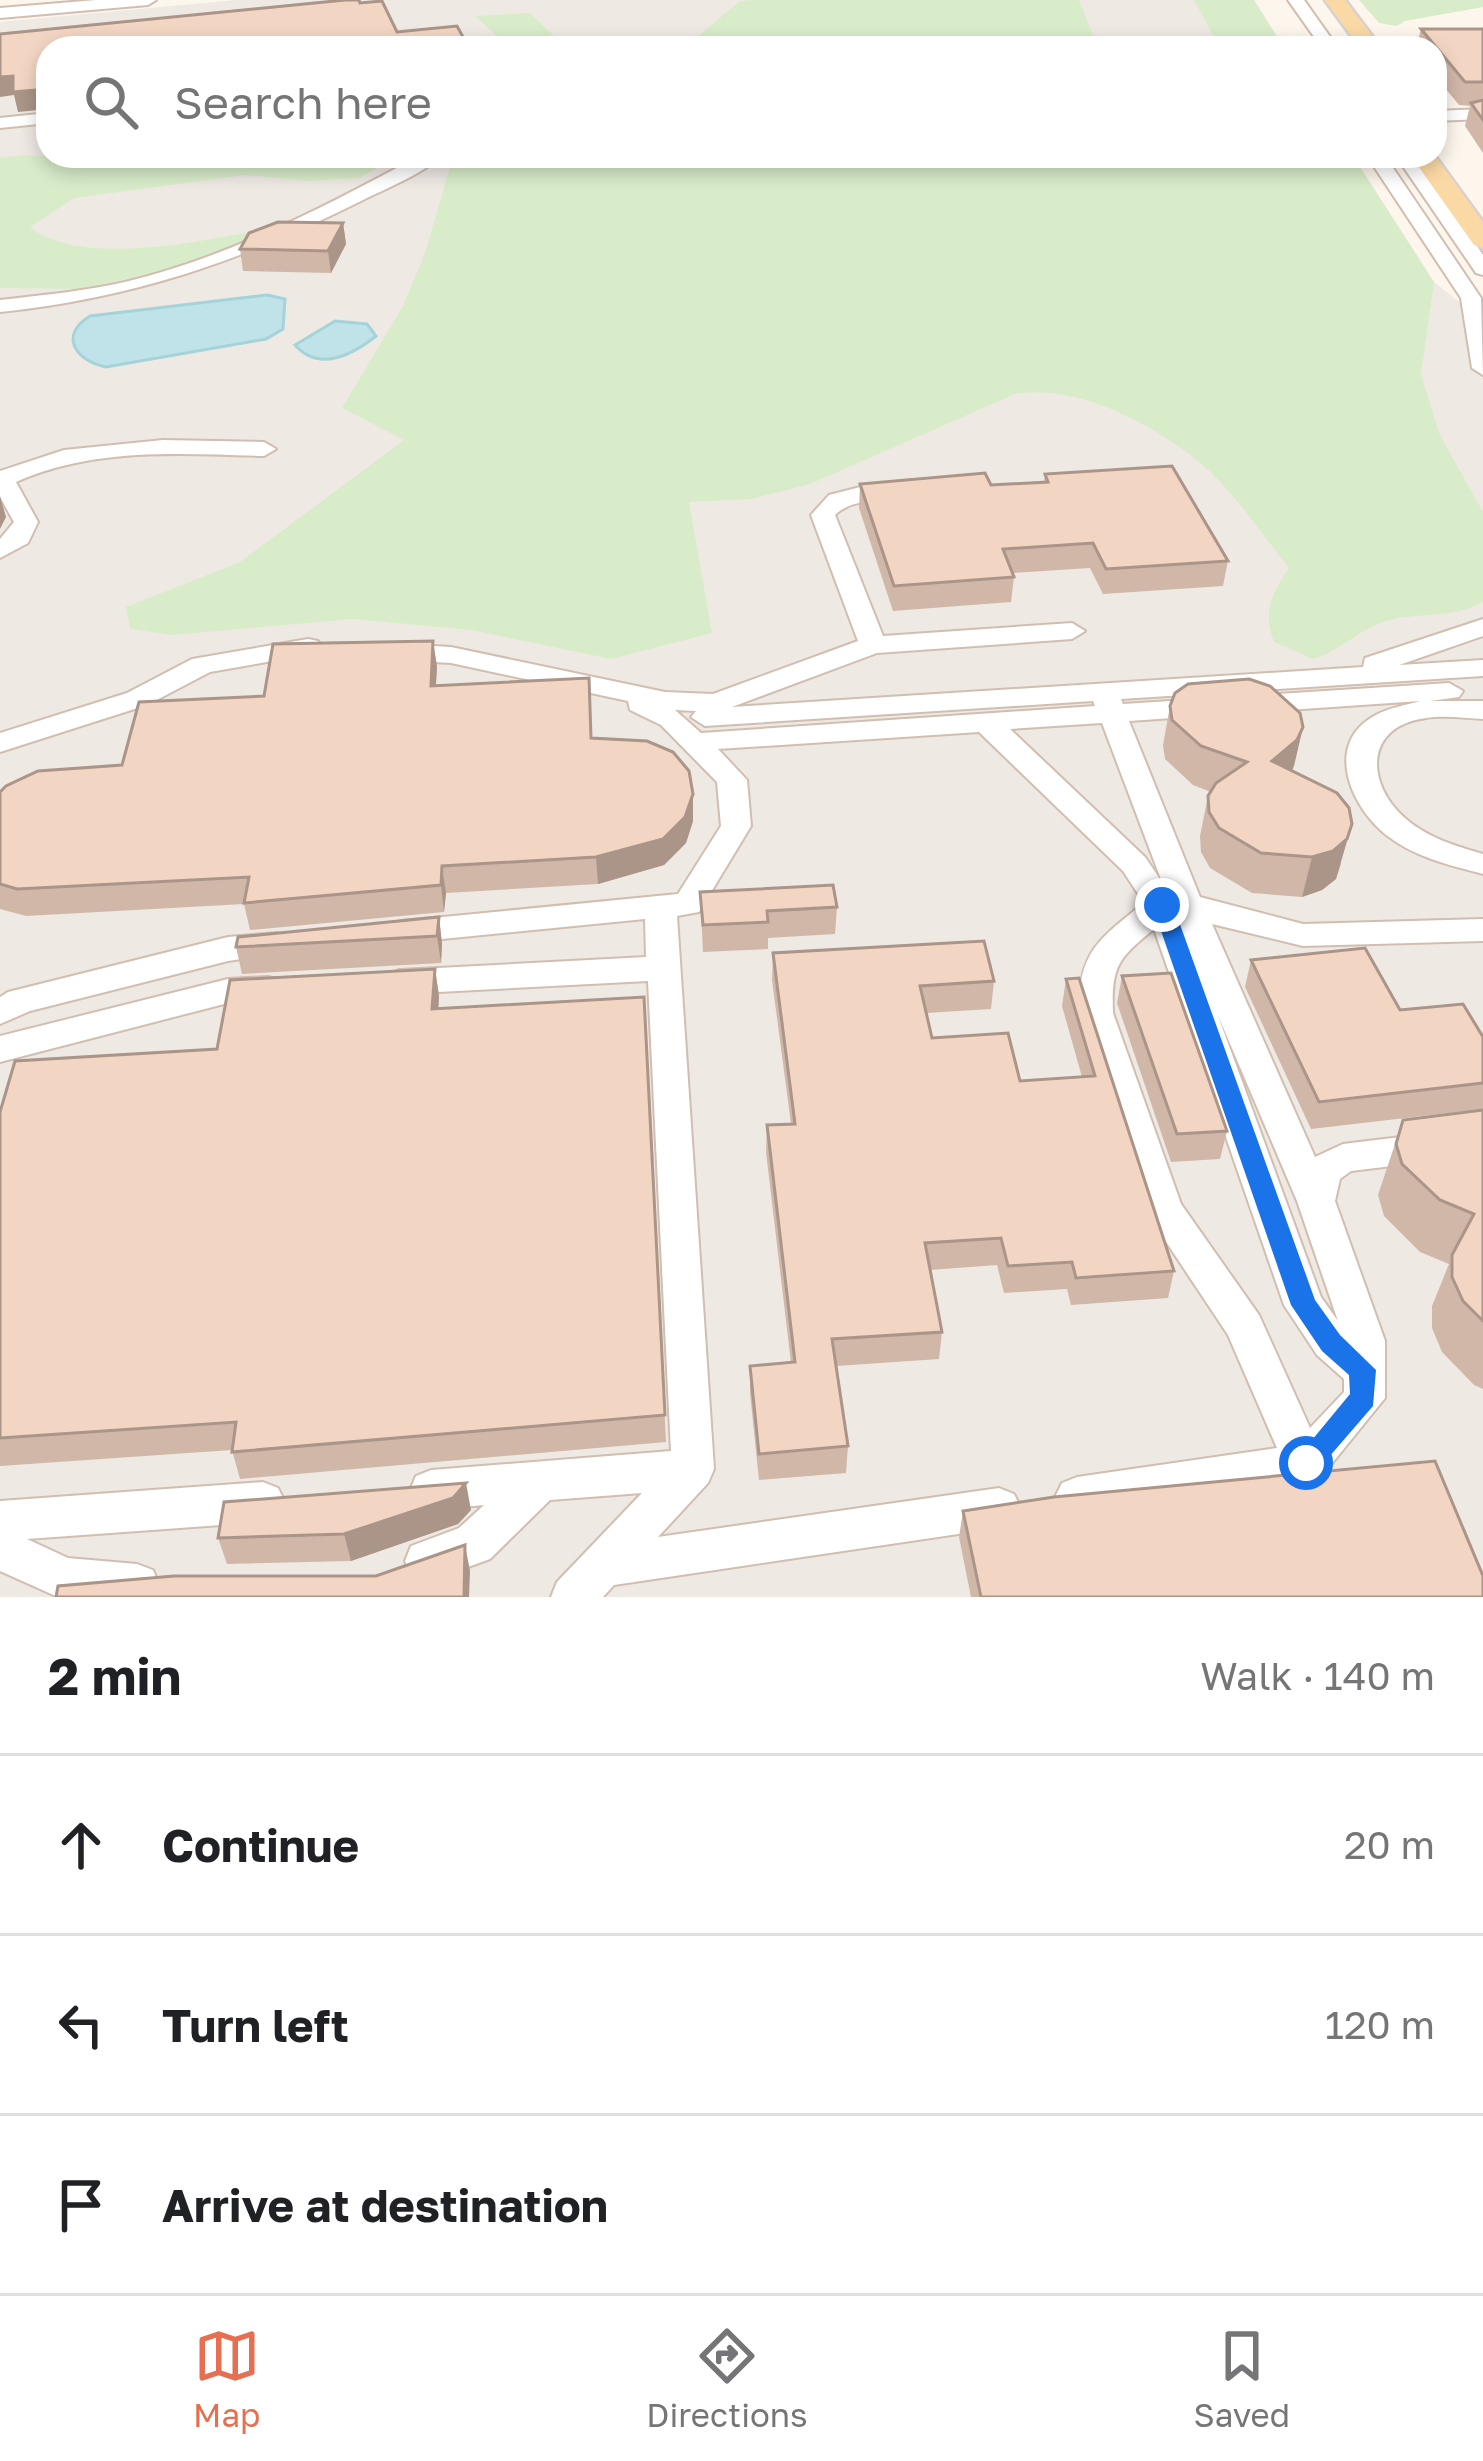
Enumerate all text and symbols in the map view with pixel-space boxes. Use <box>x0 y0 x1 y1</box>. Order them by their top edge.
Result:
search box <box>36 36 1447 168</box>
icon: search <box>78 69 144 135</box>
text: Search here <box>174 75 432 129</box>
route end <box>1135 878 1189 932</box>
route start <box>1279 1436 1333 1490</box>
text: 2 min <box>48 1645 181 1706</box>
text: Walk · 140 m <box>1200 1652 1435 1699</box>
icon: ahead <box>48 1812 114 1878</box>
text: Continue <box>162 1818 359 1872</box>
text: 20 m <box>1344 1821 1435 1868</box>
icon: left <box>48 1992 114 2058</box>
text: Turn left <box>162 1998 349 2052</box>
text: 120 m <box>1325 2001 1435 2048</box>
icon: arrive <box>48 2172 114 2238</box>
text: Arrive at destination <box>162 2178 608 2232</box>
tab: Map <box>193 2323 260 2434</box>
tab: Directions <box>646 2323 808 2434</box>
tab: Saved <box>1194 2323 1290 2434</box>

